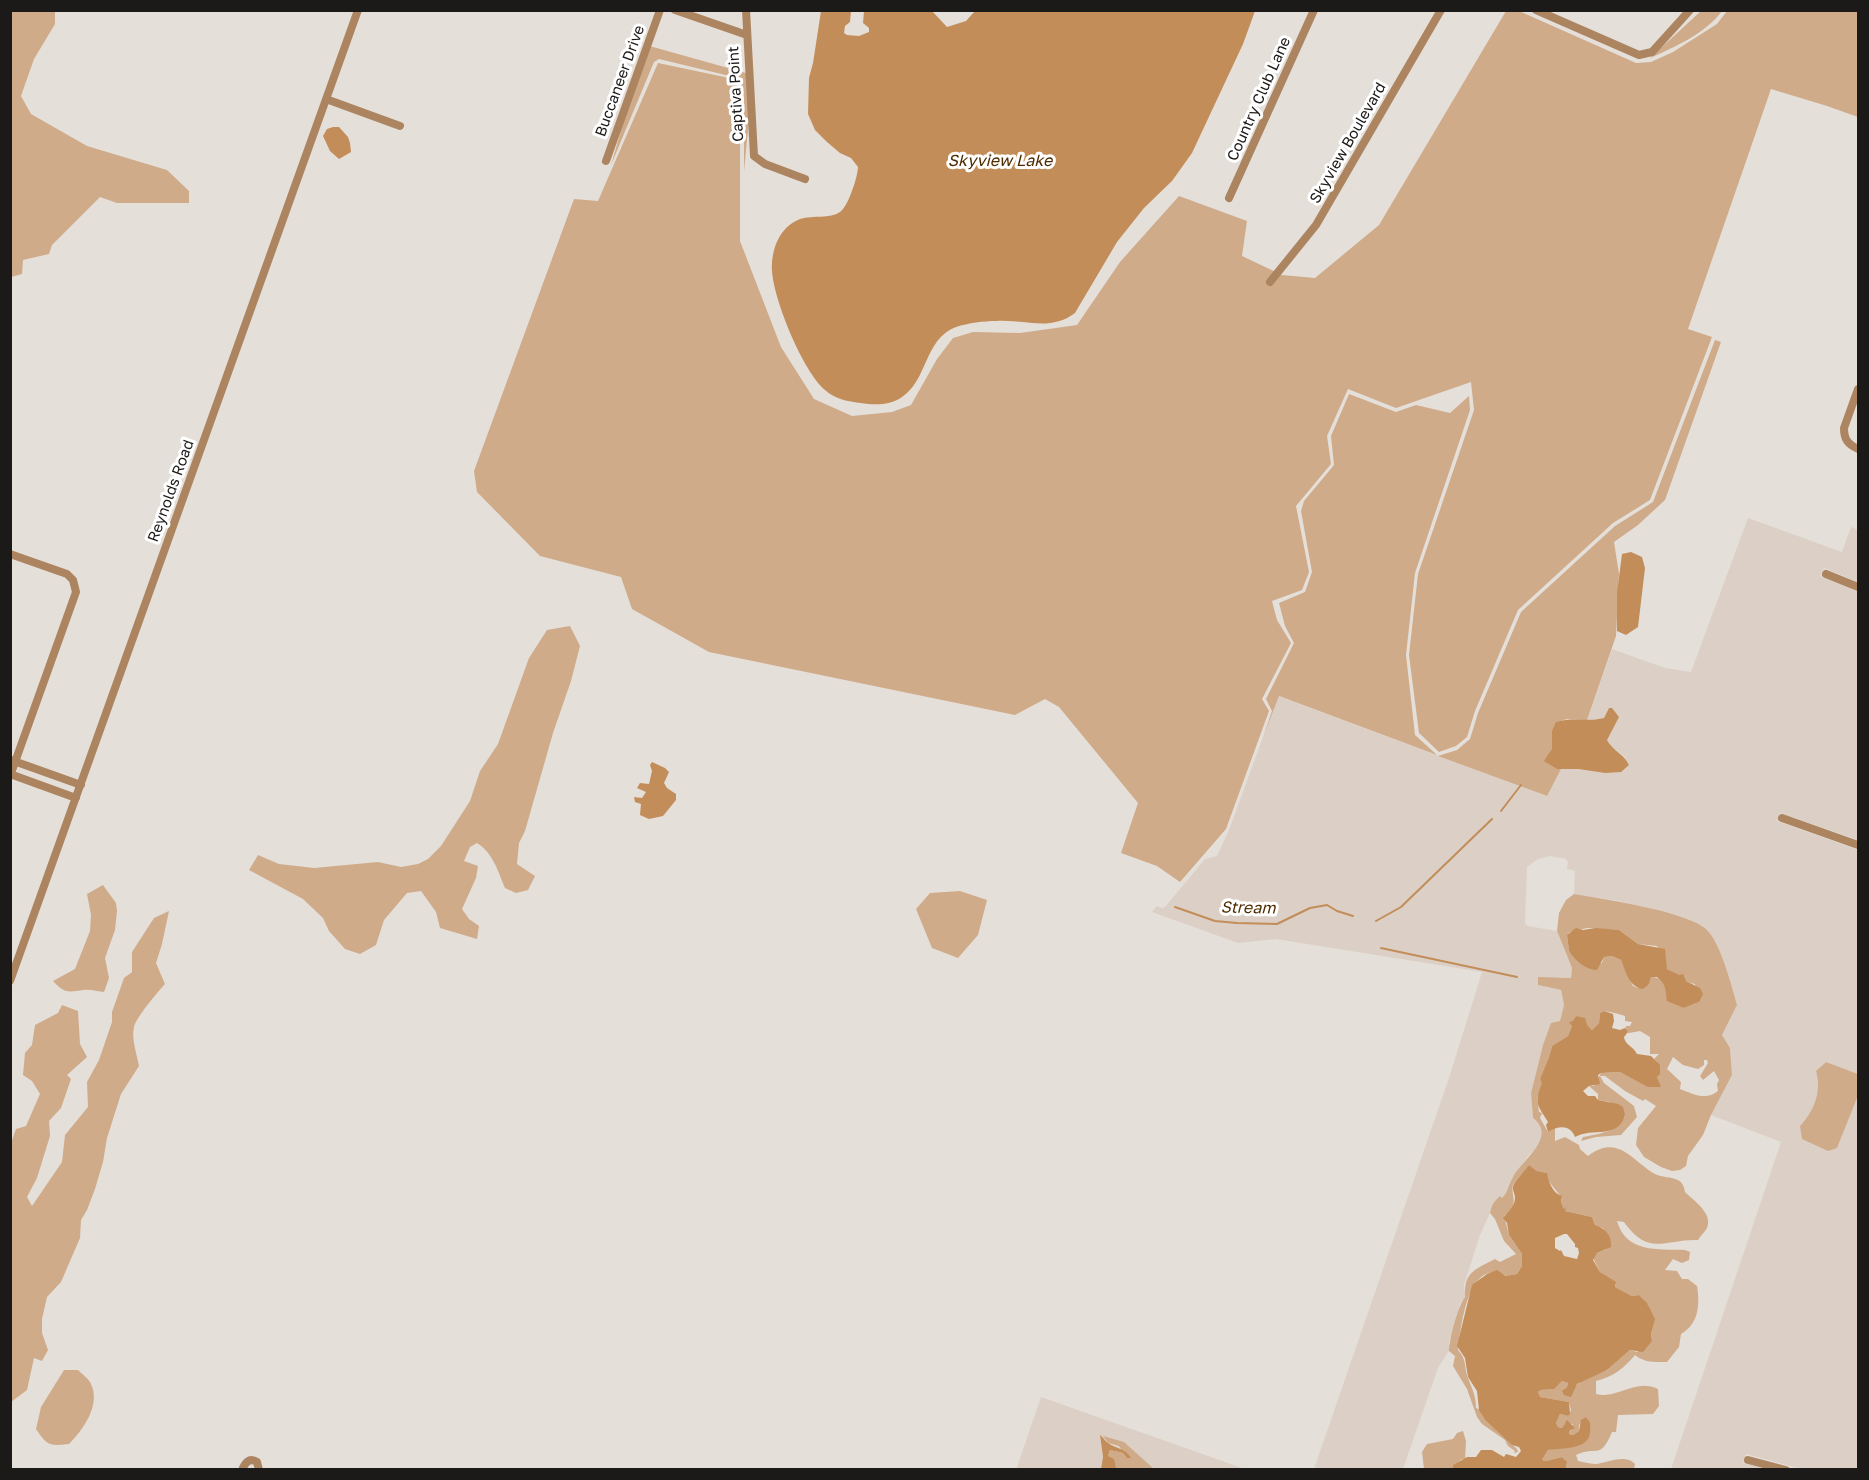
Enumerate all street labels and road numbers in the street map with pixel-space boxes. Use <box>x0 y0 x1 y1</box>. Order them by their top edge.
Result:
street label: Buccaneer Drive <box>591 23 649 139</box>
street label: Country Club Lane <box>1224 34 1294 164</box>
street label: Captiva Point <box>725 46 747 142</box>
street label: Skyview Boulevard <box>1306 79 1390 207</box>
street label: Reynolds Road <box>144 437 198 545</box>

